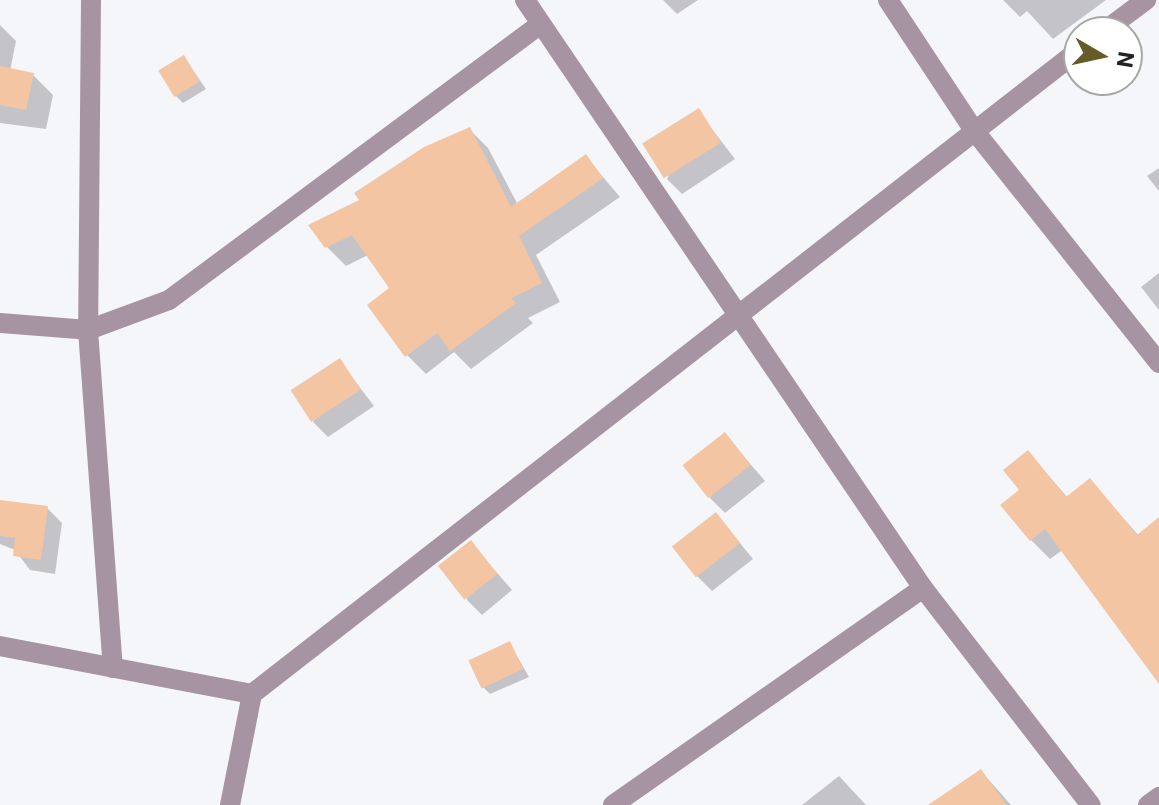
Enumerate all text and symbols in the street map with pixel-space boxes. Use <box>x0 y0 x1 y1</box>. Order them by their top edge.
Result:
north arrow <box>1063 16 1143 96</box>
text: N <box>1112 50 1139 69</box>

